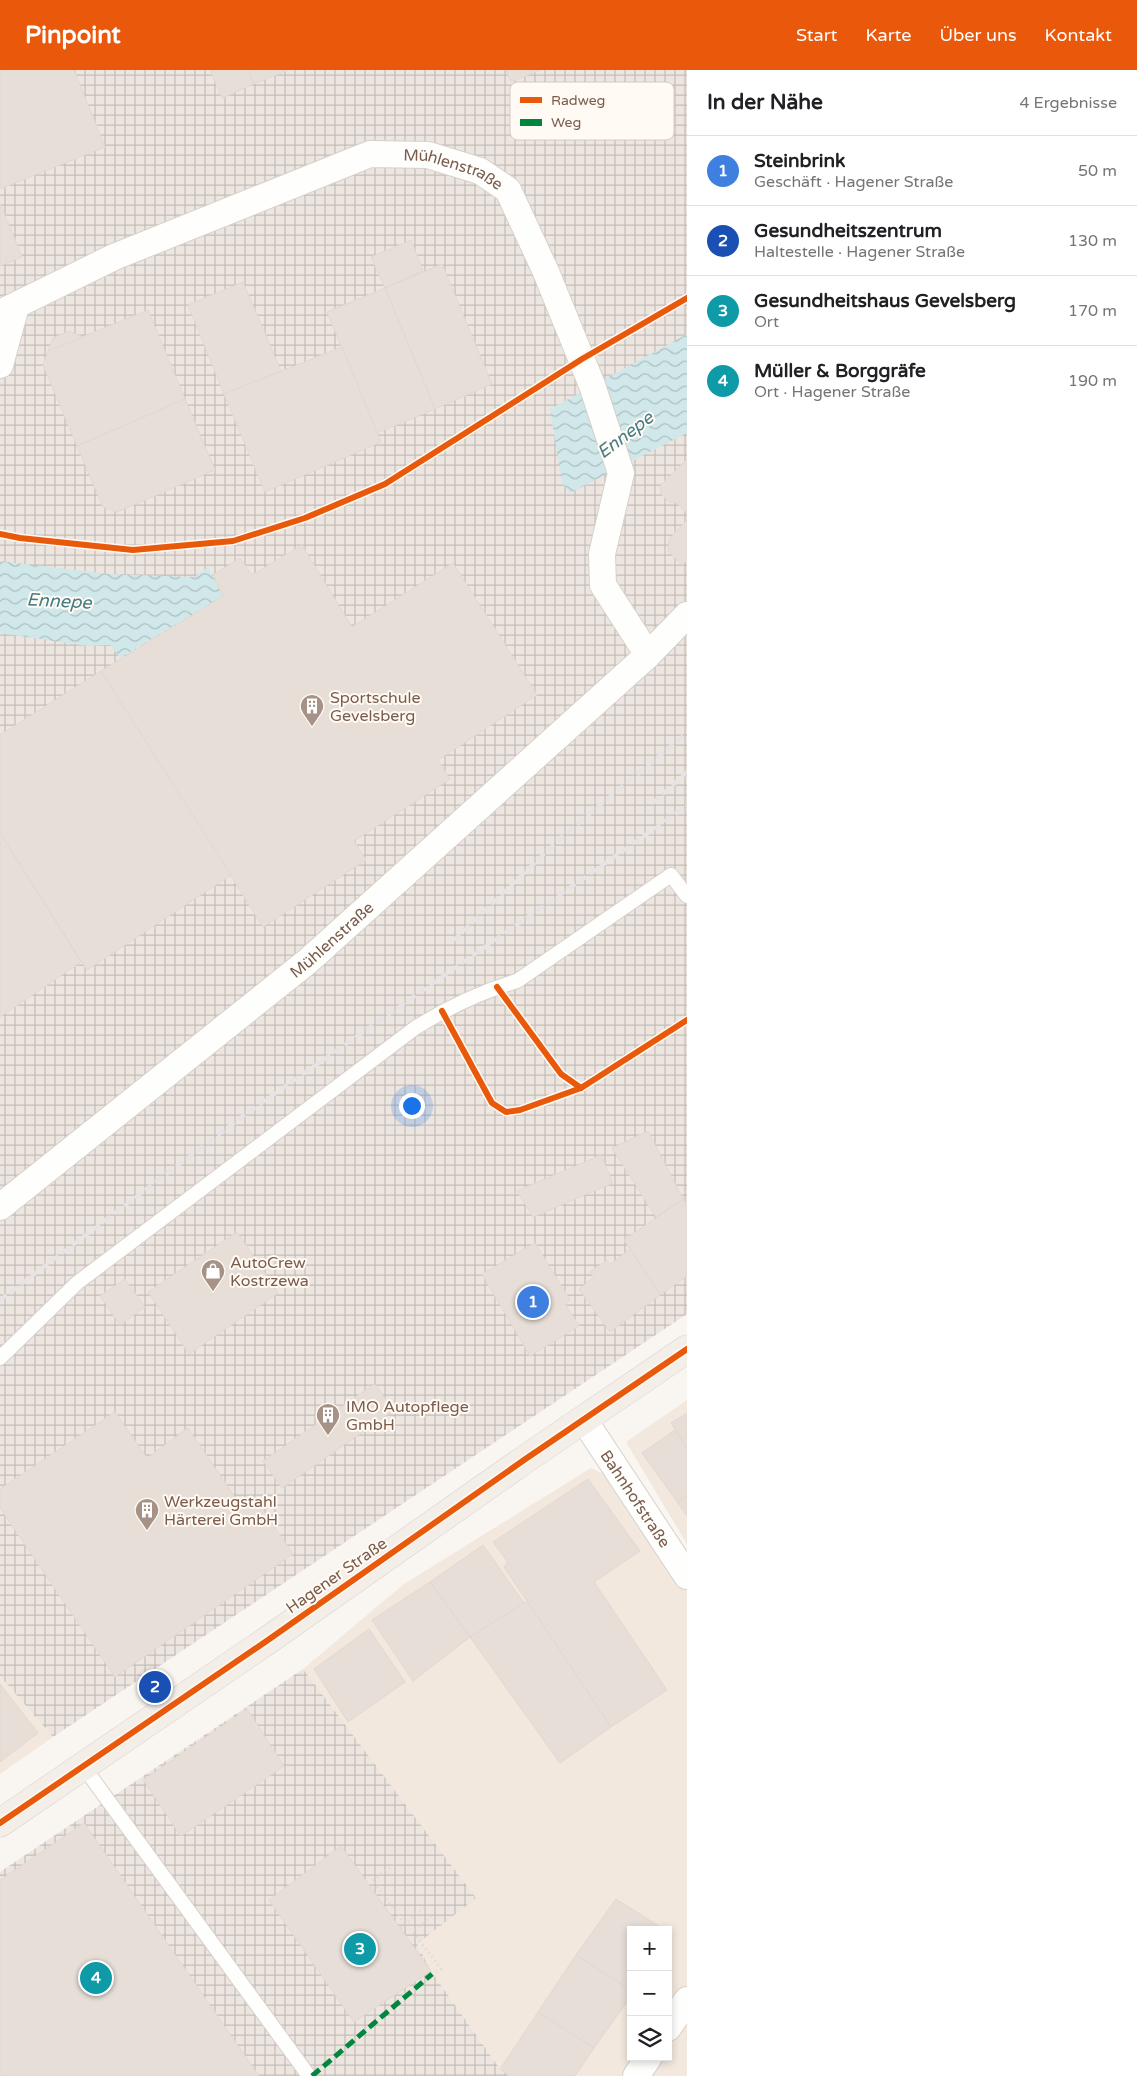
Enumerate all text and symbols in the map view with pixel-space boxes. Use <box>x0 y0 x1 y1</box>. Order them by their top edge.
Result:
text: Pinpoint <box>25 21 121 50</box>
text: Start <box>796 24 837 46</box>
text: Karte <box>865 24 911 46</box>
text: Über uns <box>939 24 1017 46</box>
text: Kontakt <box>1045 24 1112 46</box>
legend <box>510 82 674 140</box>
text: In der Nähe <box>707 90 823 115</box>
text: Radweg <box>551 92 605 109</box>
text: 4 Ergebnisse <box>1019 93 1117 113</box>
text: Weg <box>551 114 581 131</box>
street label: Mühlenstraße <box>403 146 507 195</box>
text: Steinbrink <box>754 150 845 172</box>
text: 1 <box>718 161 728 181</box>
text: 50 m <box>1078 161 1117 181</box>
text: Geschäft · Hagener Straße <box>754 172 953 192</box>
text: Gesundheitszentrum <box>754 220 942 242</box>
text: 2 <box>718 231 728 251</box>
text: 130 m <box>1068 231 1117 251</box>
text: Haltestelle · Hagener Straße <box>754 242 965 262</box>
text: Gesundheitshaus Gevelsberg <box>754 290 1016 312</box>
text: 3 <box>718 301 728 321</box>
text: 170 m <box>1068 301 1117 321</box>
text: Ort <box>754 312 779 332</box>
text: Müller & Borggräfe <box>754 360 926 382</box>
text: 4 <box>718 371 728 391</box>
text: 190 m <box>1068 371 1117 391</box>
text: Ort · Hagener Straße <box>754 382 910 402</box>
water label: Ennepe <box>592 406 658 463</box>
water label: Ennepe <box>26 588 93 614</box>
place label: Sportschule Gevelsberg <box>330 688 420 726</box>
building icon: Sportschule Gevelsberg <box>299 693 325 727</box>
street label: Mühlenstraße <box>286 898 378 983</box>
your location <box>399 1093 425 1119</box>
place label: AutoCrew Kostrzewa <box>230 1253 309 1291</box>
shop icon: AutoCrew Kostrzewa <box>200 1258 226 1292</box>
pin: 1 <box>517 1283 549 1321</box>
place label: IMO Autopflege GmbH <box>346 1397 469 1435</box>
building icon: IMO Autopflege GmbH <box>315 1402 341 1436</box>
street label: Bahnhofstraße <box>596 1446 674 1552</box>
place label: Werkzeugstahl Härterei GmbH <box>164 1492 278 1530</box>
building icon: Werkzeugstahl Härterei GmbH <box>134 1497 160 1531</box>
street label: Hagener Straße <box>282 1534 391 1618</box>
pin: 2 <box>139 1668 171 1706</box>
map controls <box>627 1926 672 2061</box>
button: + <box>627 1926 672 1971</box>
pin: 3 <box>344 1930 376 1968</box>
pin: 4 <box>80 1959 112 1997</box>
button: − <box>627 1971 672 2016</box>
button: layers <box>627 2016 672 2061</box>

